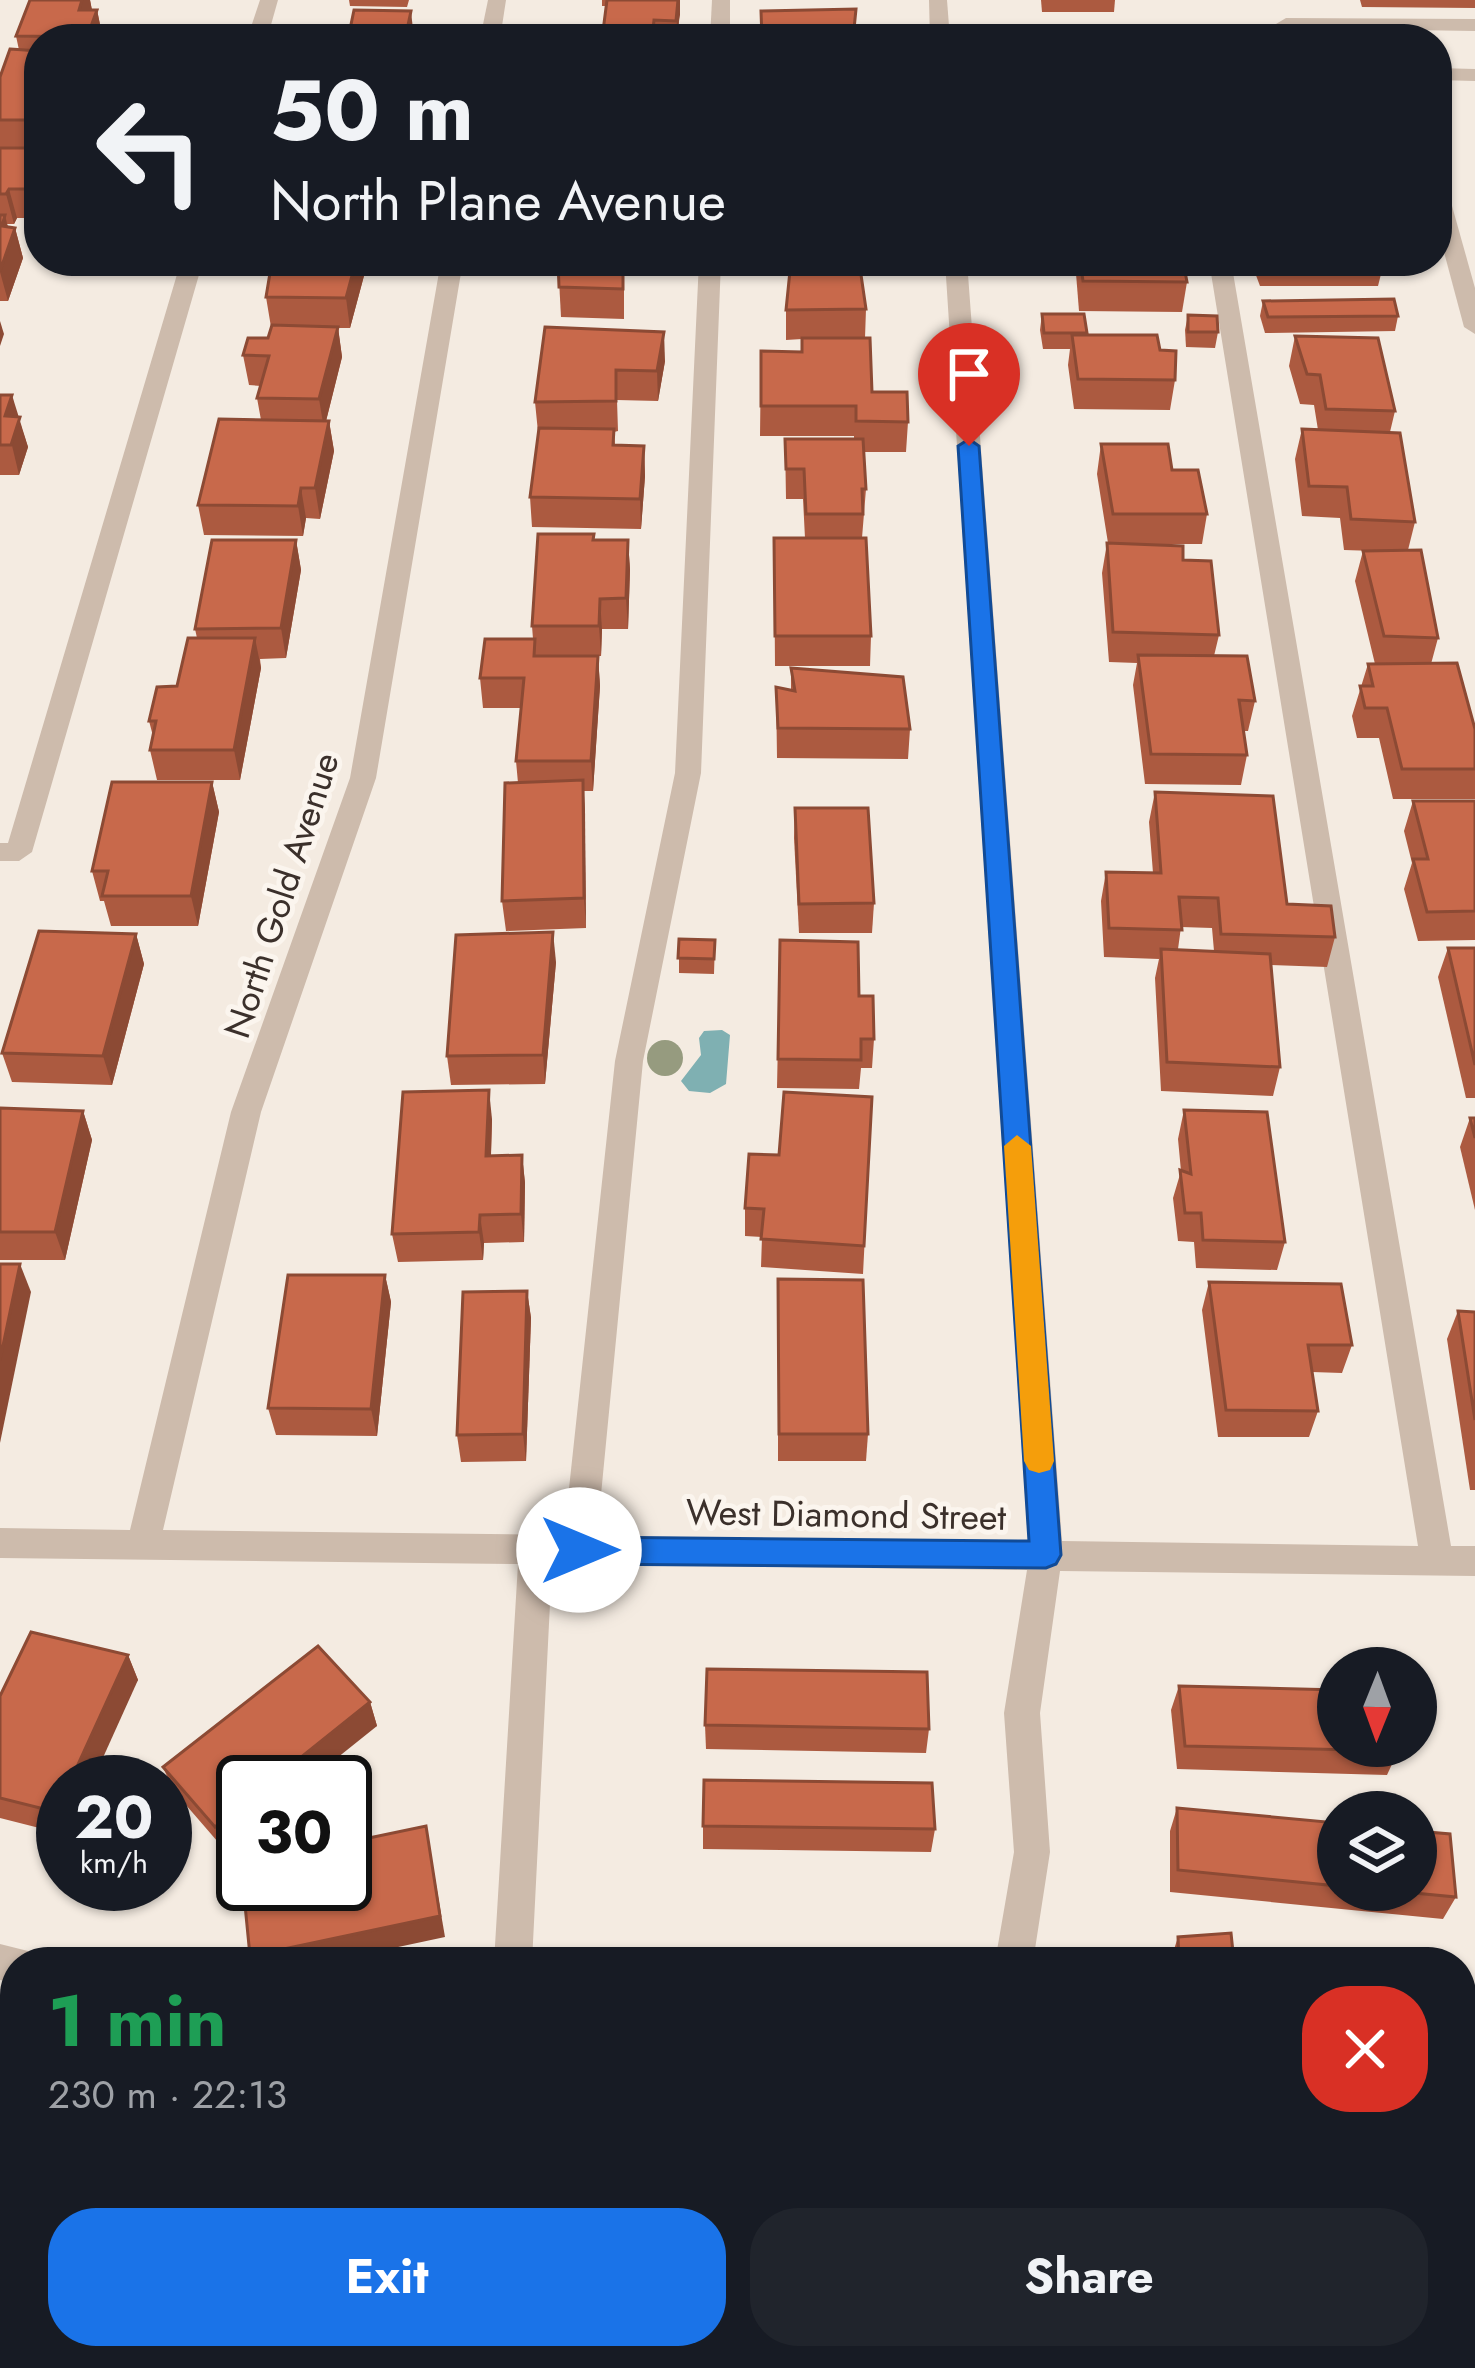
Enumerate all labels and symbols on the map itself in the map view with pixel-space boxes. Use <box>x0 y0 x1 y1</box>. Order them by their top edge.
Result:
pin <box>918 323 1020 446</box>
street label: North Gold Avenue <box>210 745 352 1045</box>
street label: West Diamond Street <box>685 1485 1007 1543</box>
position arrow <box>516 1487 642 1613</box>
north arrow <box>1317 1647 1437 1767</box>
speed limit sign: 30 <box>216 1755 372 1911</box>

